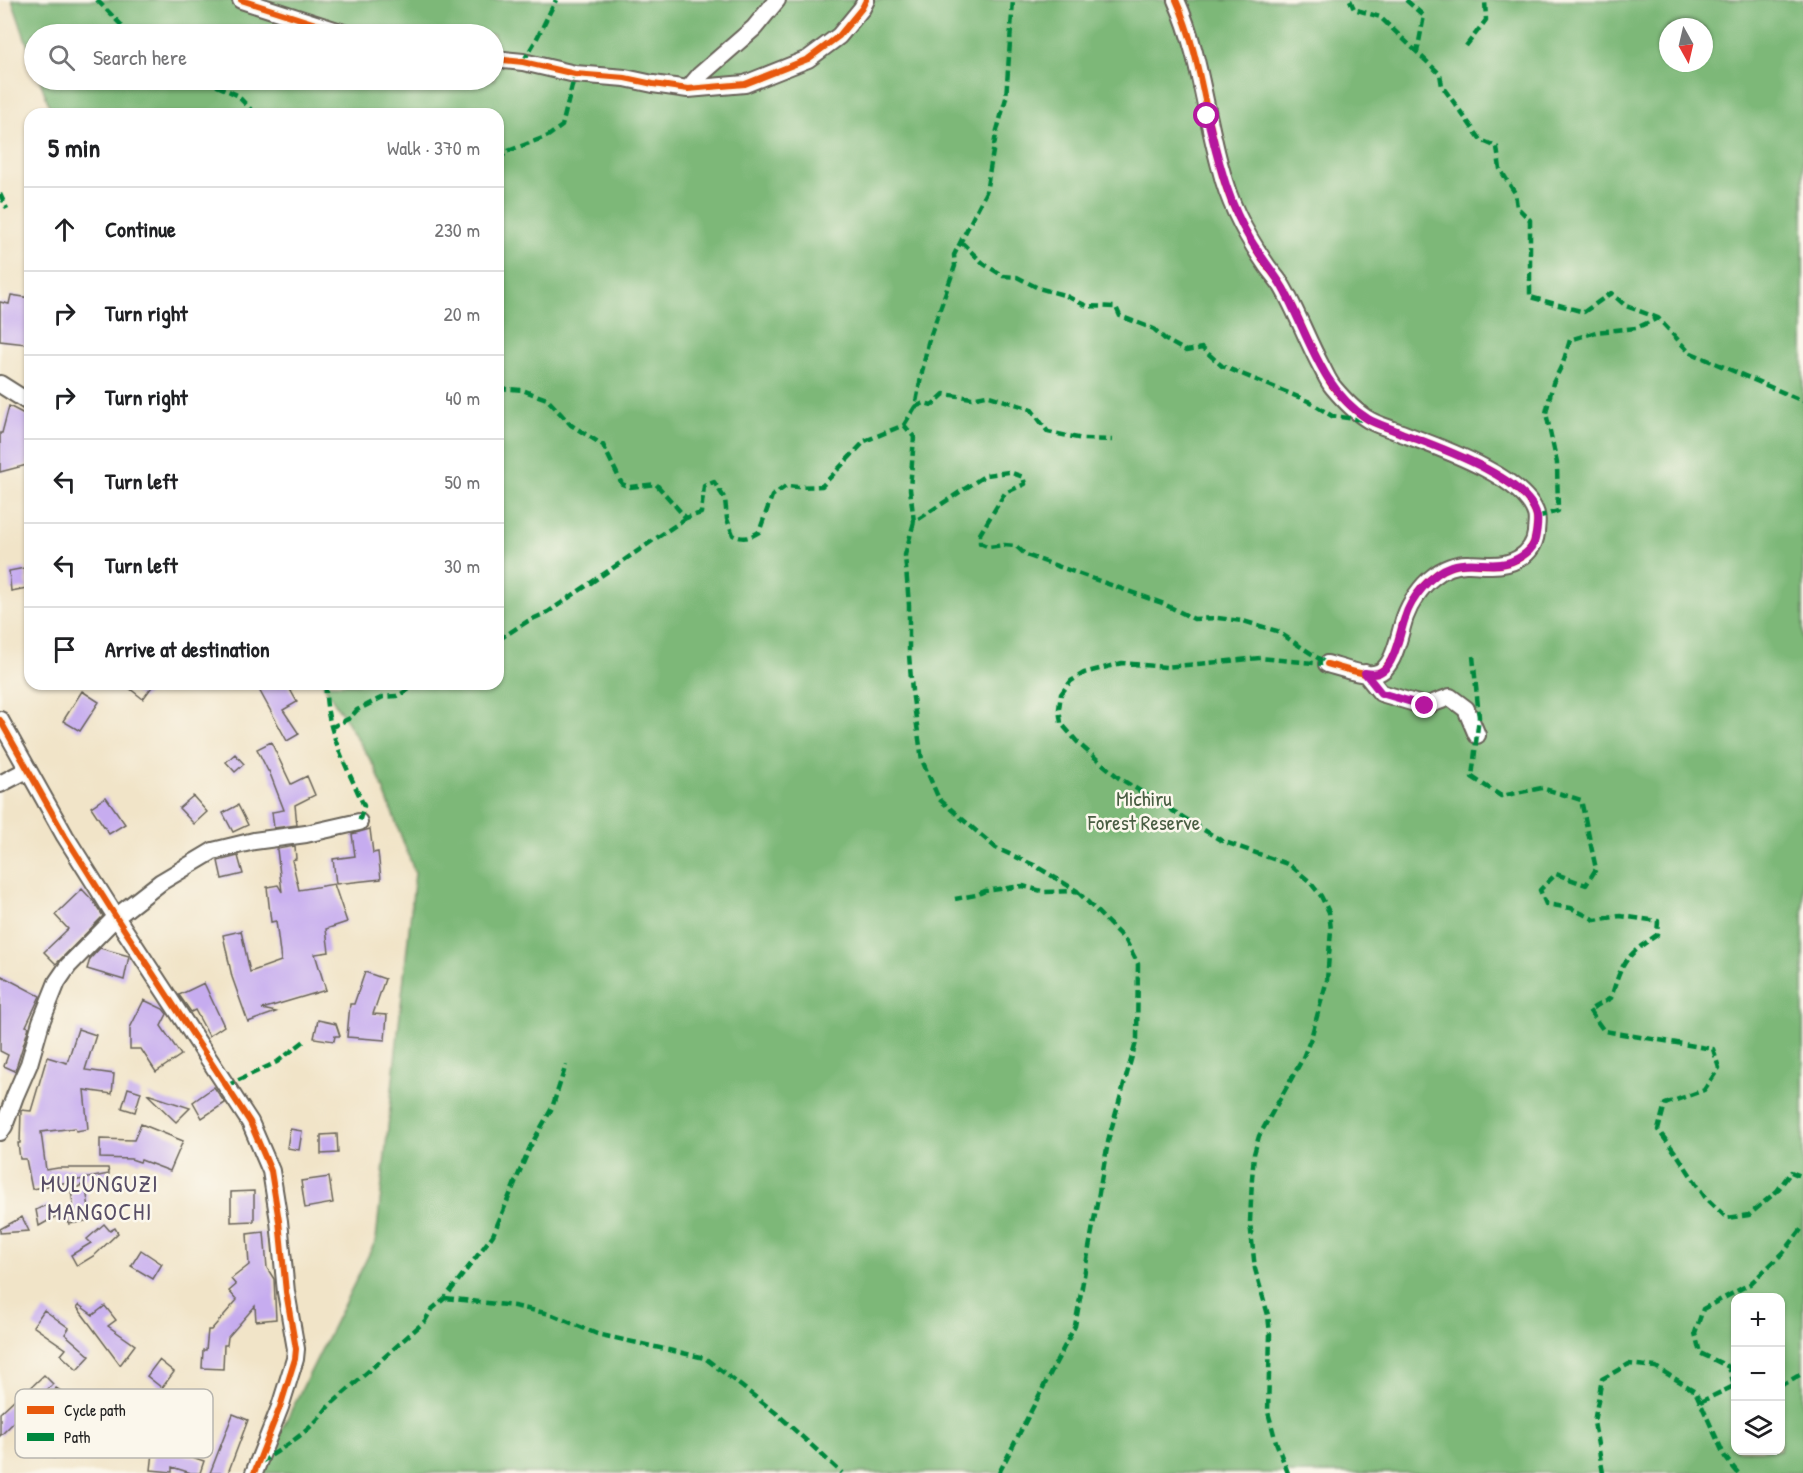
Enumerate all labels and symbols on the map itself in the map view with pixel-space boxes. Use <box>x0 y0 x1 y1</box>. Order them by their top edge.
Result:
north arrow <box>1659 18 1713 72</box>
route start <box>1193 102 1219 128</box>
route end <box>1411 692 1437 718</box>
park label: Michiru Forest Reserve <box>1087 784 1200 837</box>
district label: MULUNGUZI MANGOCHI <box>41 1167 159 1227</box>
legend <box>15 1389 213 1458</box>
text: Cycle path <box>64 1399 126 1421</box>
text: Path <box>64 1426 90 1448</box>

